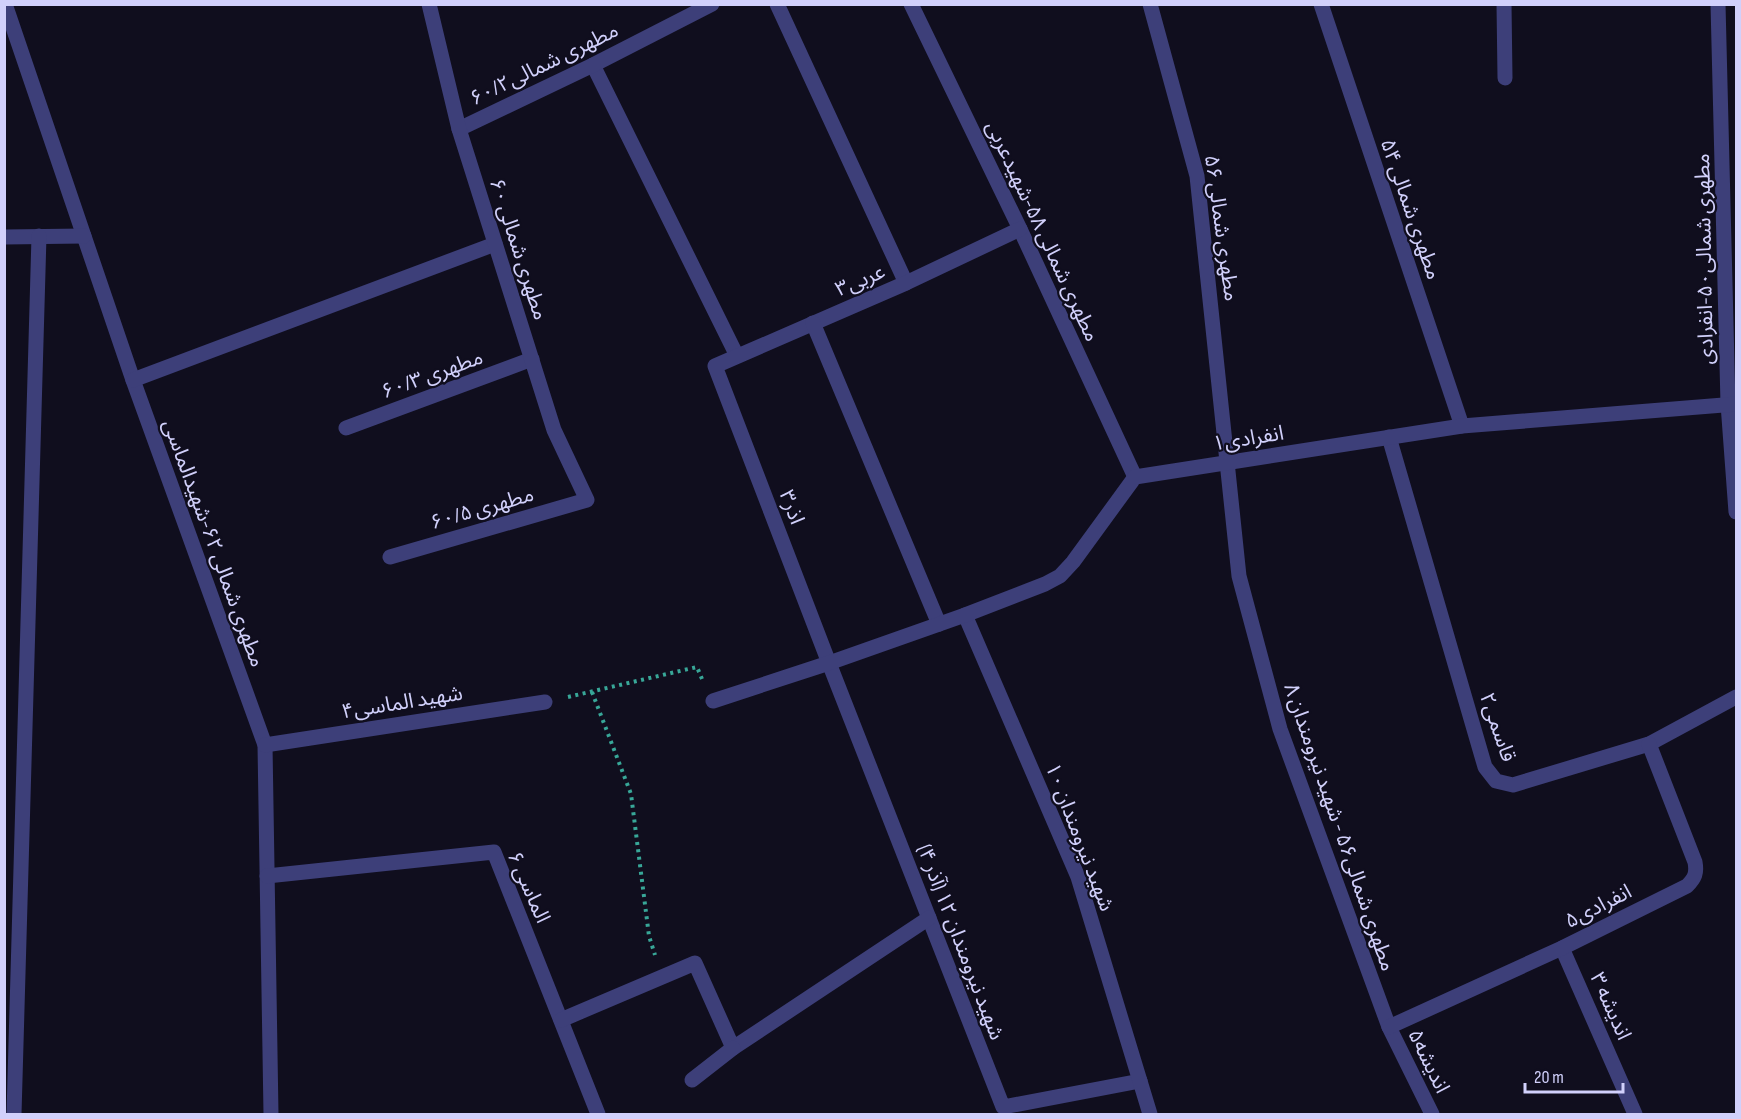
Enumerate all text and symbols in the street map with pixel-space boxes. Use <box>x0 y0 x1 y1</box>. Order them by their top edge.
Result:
street label: مطهری شمالی۶۰/۲ <box>466 18 622 111</box>
street label: مطهری شمالی ۵۸-شهیدعربی <box>980 117 1105 345</box>
street label: مطهری شمالی ۵۴ <box>1375 136 1446 283</box>
street label: مطهری شمالی ۵۶ <box>1199 153 1244 303</box>
street label: مطهری شمالی۵۰-انفرادی <box>1690 153 1719 365</box>
street label: مطهری شمالی ۶۰ <box>484 175 553 323</box>
street label: عربی۳ <box>832 259 889 302</box>
street label: مطهری ۶۰/۳ <box>378 345 486 404</box>
street label: مطهری شمالی ۶۲-شهیدالماسی <box>157 416 270 670</box>
street label: انفرادی۱ <box>1211 421 1286 456</box>
street label: مطهری ۶۰/۵ <box>428 482 537 535</box>
street label: اذر۳ <box>774 486 809 528</box>
street label: مطهری شمالی۵۶ - شهید نیرومندان ۸ <box>1278 680 1401 975</box>
street label: شهید الماسی۴ <box>340 681 464 724</box>
street label: قاسمی۲ <box>1474 689 1521 765</box>
street label: شهید نیرومندان ۱۰ <box>1040 760 1119 915</box>
street label: شهید نیرومندان ۱۲ (آذر ۴) <box>912 841 1009 1043</box>
street label: الماسی ۶ <box>502 847 555 927</box>
street label: انفرادی۵ <box>1561 879 1636 934</box>
street label: اندیشه ۳ <box>1585 968 1637 1044</box>
street label: اندیشه۵ <box>1402 1025 1455 1097</box>
scale bar <box>1525 1056 1622 1094</box>
text: 20 m <box>1534 1067 1564 1088</box>

